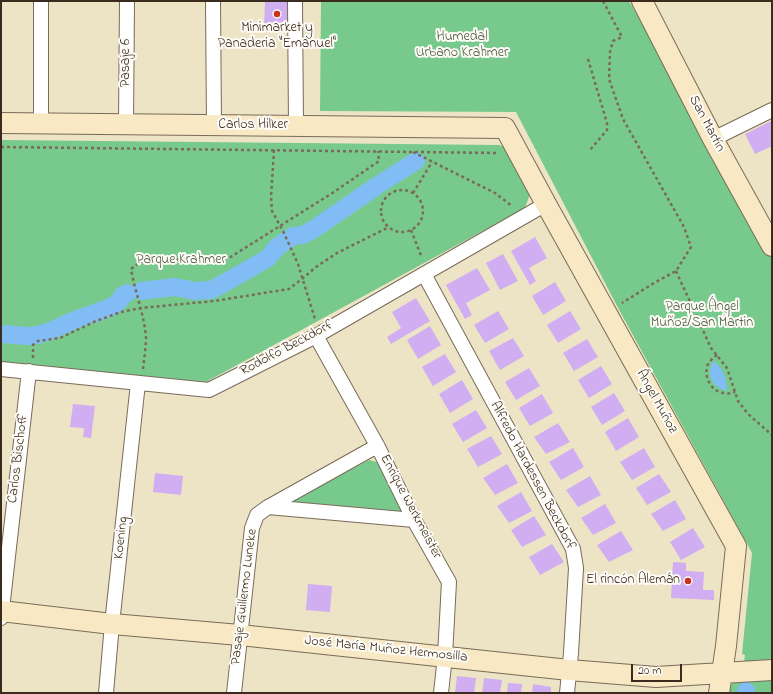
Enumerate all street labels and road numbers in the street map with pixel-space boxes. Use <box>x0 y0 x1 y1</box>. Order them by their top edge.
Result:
street label: Pasaje 6 <box>119 39 135 87</box>
street label: San Martín <box>684 93 728 155</box>
street label: Carlos Hilker <box>218 118 288 134</box>
street label: Rodolfo Beckdorf <box>238 318 336 380</box>
street label: Ángel Muñoz <box>632 367 680 437</box>
street label: Alfredo Hardessen Beckdorf <box>486 399 578 553</box>
street label: Carlos Bischoff <box>5 414 33 504</box>
street label: Enrique Werkmeister <box>375 452 445 562</box>
street label: Koening <box>111 516 133 560</box>
street label: Pasaje Guillermo Luneke <box>228 528 262 666</box>
street label: José María Muñoz Hermosilla <box>304 633 468 667</box>

